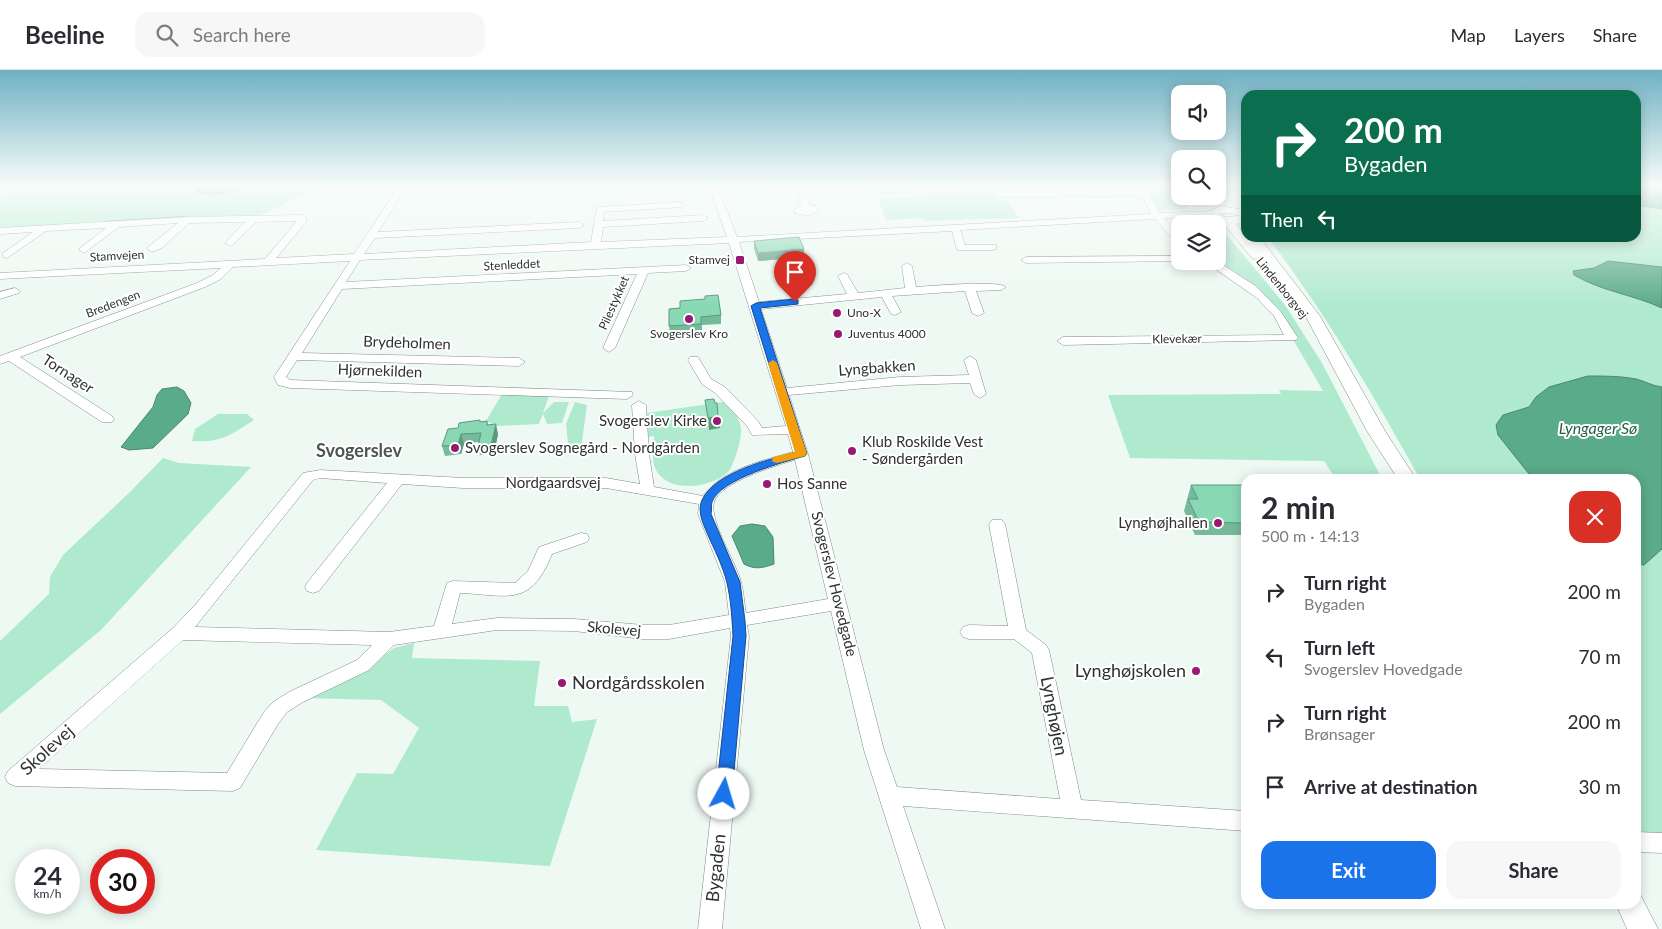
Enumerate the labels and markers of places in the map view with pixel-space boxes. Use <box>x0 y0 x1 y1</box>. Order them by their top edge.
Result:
pin <box>774 251 816 302</box>
place label: Stamvej <box>689 252 730 267</box>
marker: Stamvej <box>734 254 746 266</box>
place label: Uno-X <box>847 305 881 320</box>
marker: Uno-X <box>831 307 843 319</box>
marker: Svogerslev Kro <box>683 313 695 325</box>
place label: Svogerslev Kro <box>650 326 728 341</box>
place label: Juventus 4000 <box>848 326 926 341</box>
marker: Juventus 4000 <box>832 328 844 340</box>
place label: Svogerslev Kirke <box>599 411 707 429</box>
marker: Svogerslev Kirke <box>711 415 723 427</box>
place label: Klub Roskilde Vest - Søndergården <box>862 432 984 467</box>
place label: Svogerslev Sognegård - Nordgården <box>465 438 700 456</box>
marker: Svogerslev Sognegård - Nordgården <box>449 442 461 454</box>
marker: Klub Roskilde Vest - Søndergården <box>846 445 858 457</box>
place label: Hos Sanne <box>777 474 847 492</box>
marker: Hos Sanne <box>761 478 773 490</box>
place label: Lynghøjhallen <box>1118 513 1208 531</box>
marker: Lynghøjhallen <box>1212 517 1224 529</box>
place label: Lynghøjskolen <box>1075 659 1186 681</box>
marker: Lynghøjskolen <box>1190 665 1202 677</box>
place label: Nordgårdsskolen <box>572 671 705 693</box>
marker: Nordgårdsskolen <box>556 677 568 689</box>

